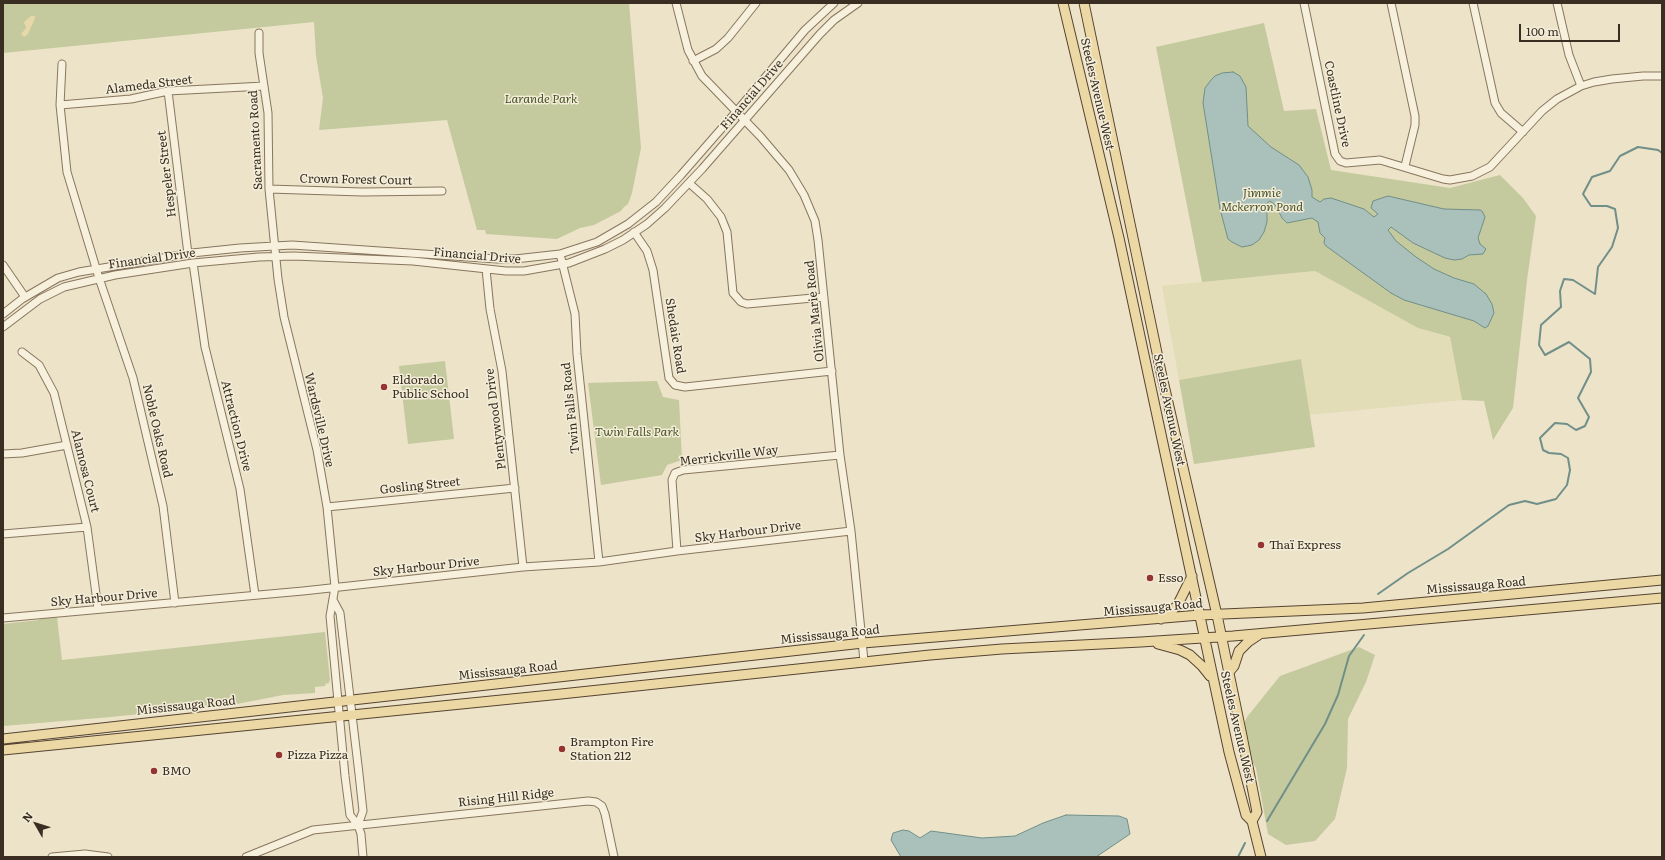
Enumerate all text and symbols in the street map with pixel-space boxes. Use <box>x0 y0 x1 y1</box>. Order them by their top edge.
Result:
scale bar <box>1521 16 1622 42</box>
text: 100 m <box>1526 22 1559 40</box>
street label: Steeles Avenue West <box>1077 37 1117 151</box>
street label: Financial Drive <box>718 57 786 133</box>
street label: Coastline Drive <box>1321 59 1353 149</box>
street label: Alameda Street <box>105 73 193 97</box>
street label: Sacramento Road <box>246 90 266 190</box>
park label: Larande Park <box>504 92 578 106</box>
street label: Hespeler Street <box>155 130 179 218</box>
street label: Crown Forest Court <box>299 172 413 188</box>
park label: Jimmie Mckerron Pond <box>1221 186 1303 214</box>
street label: Financial Drive <box>433 245 521 267</box>
street label: Financial Drive <box>107 246 197 272</box>
street label: Olivia Marie Road <box>802 259 828 363</box>
street label: Shedaic Road <box>662 297 688 375</box>
street label: Steeles Avenue West <box>1150 352 1188 468</box>
street label: Twin Falls Road <box>559 362 583 454</box>
street label: Plentywood Drive <box>483 368 509 470</box>
street label: Wardsville Drive <box>301 371 337 469</box>
place label: Eldorado Public School <box>392 373 469 401</box>
street label: Attraction Drive <box>218 379 254 473</box>
marker: Eldorado Public School <box>379 382 389 392</box>
street label: Noble Oaks Road <box>139 383 175 479</box>
park label: Twin Falls Park <box>595 425 679 439</box>
street label: Alamosa Court <box>68 428 102 514</box>
street label: Merrickville Way <box>679 443 779 469</box>
street label: Gosling Street <box>379 475 461 497</box>
street label: Sky Harbour Drive <box>694 518 802 546</box>
place label: Thaï Express <box>1269 538 1341 552</box>
marker: Thaï Express <box>1256 540 1266 550</box>
street label: Sky Harbour Drive <box>372 554 480 580</box>
place label: Esso <box>1158 571 1184 585</box>
marker: Esso <box>1145 573 1155 583</box>
street label: Mississauga Road <box>1426 574 1526 598</box>
street label: Sky Harbour Drive <box>50 586 158 610</box>
street label: Mississauga Road <box>1103 596 1203 620</box>
street label: Mississauga Road <box>780 623 880 647</box>
street label: Mississauga Road <box>458 659 558 683</box>
street label: Steeles Avenue West <box>1217 670 1257 784</box>
street label: Mississauga Road <box>136 694 236 718</box>
place label: Brampton Fire Station 212 <box>570 735 654 763</box>
marker: Brampton Fire Station 212 <box>557 744 567 754</box>
place label: Pizza Pizza <box>287 748 348 762</box>
marker: Pizza Pizza <box>274 750 284 760</box>
place label: BMO <box>162 764 191 778</box>
marker: BMO <box>149 766 159 776</box>
street label: Rising Hill Ridge <box>457 786 555 810</box>
north arrow <box>16 804 56 844</box>
text: N <box>18 808 36 825</box>

